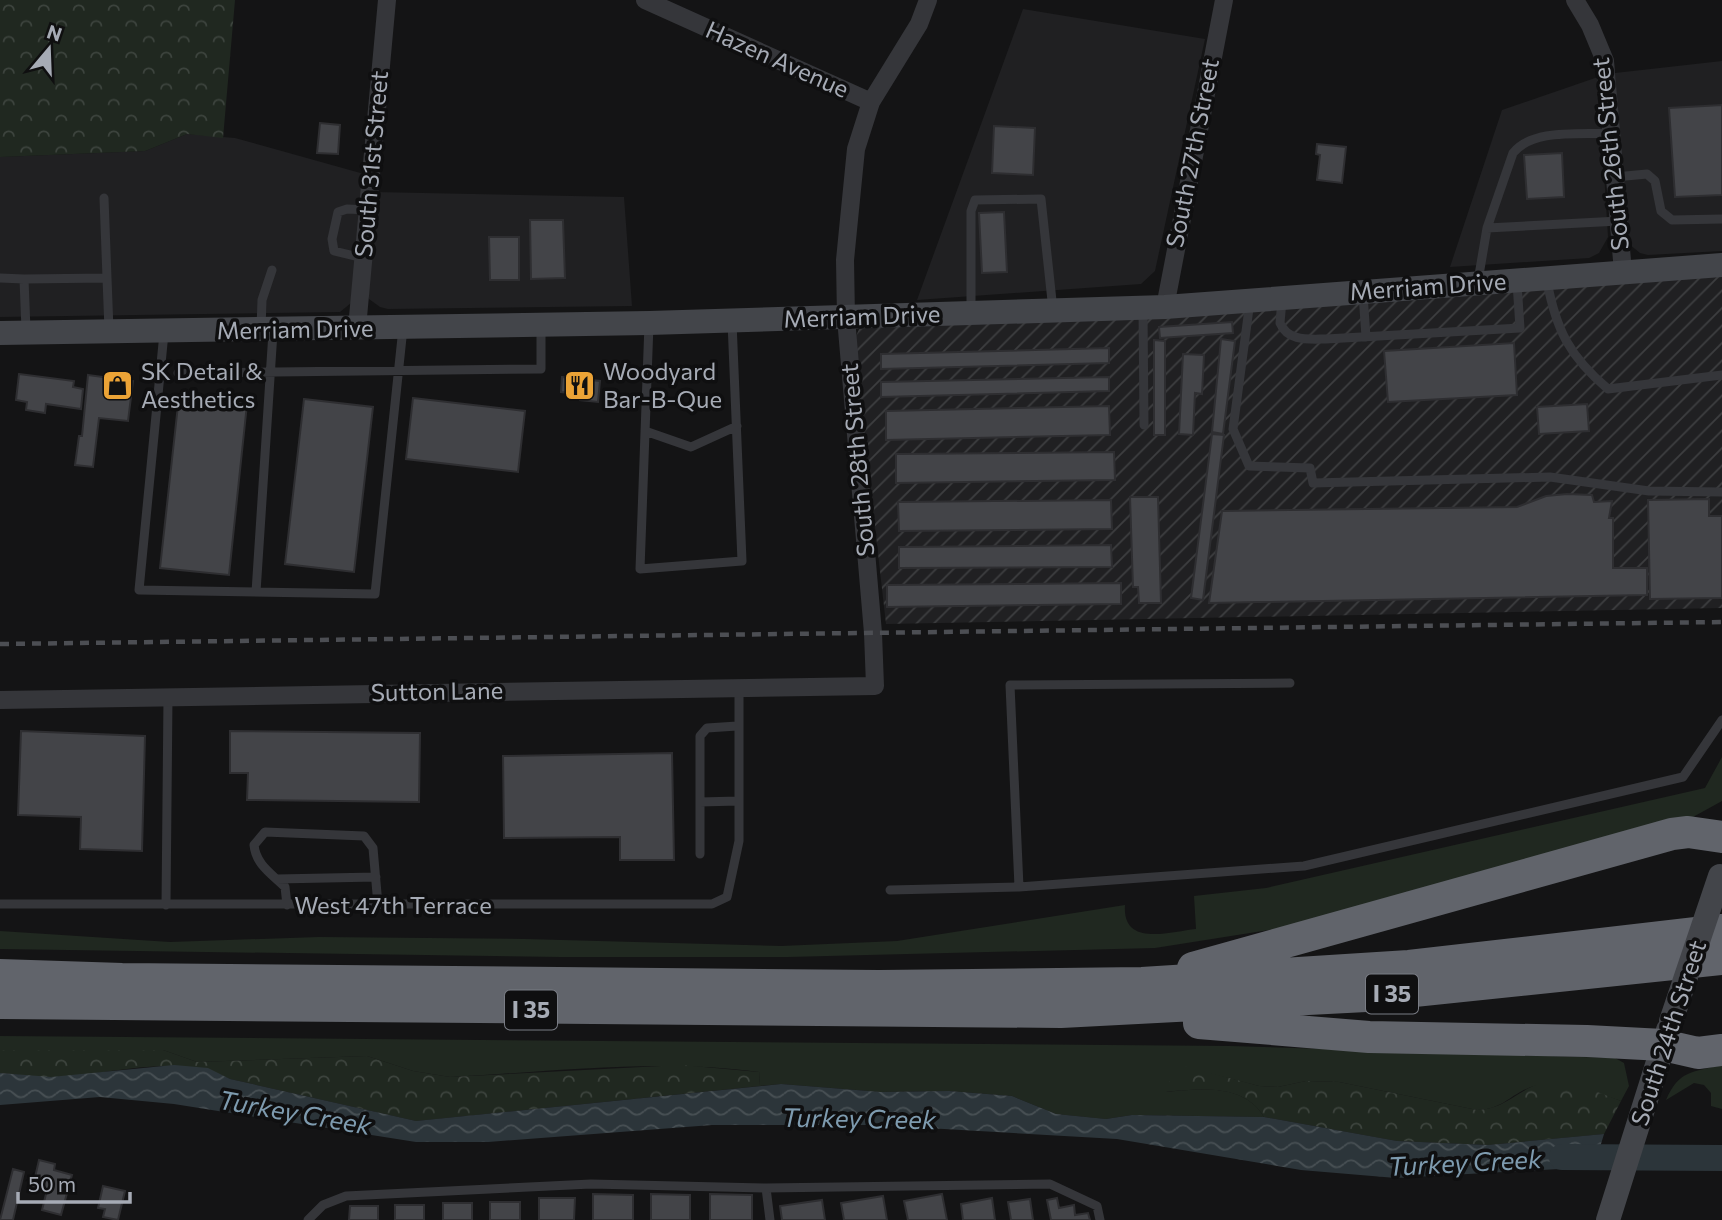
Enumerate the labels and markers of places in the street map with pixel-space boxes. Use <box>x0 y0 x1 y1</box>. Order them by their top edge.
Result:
place label: SK Detail & Aesthetics <box>141 356 263 413</box>
place label: Woodyard Bar-B-Que <box>603 356 722 413</box>
shop icon: SK Detail & Aesthetics <box>101 369 135 403</box>
restaurant icon: Woodyard Bar-B-Que <box>563 369 597 403</box>

